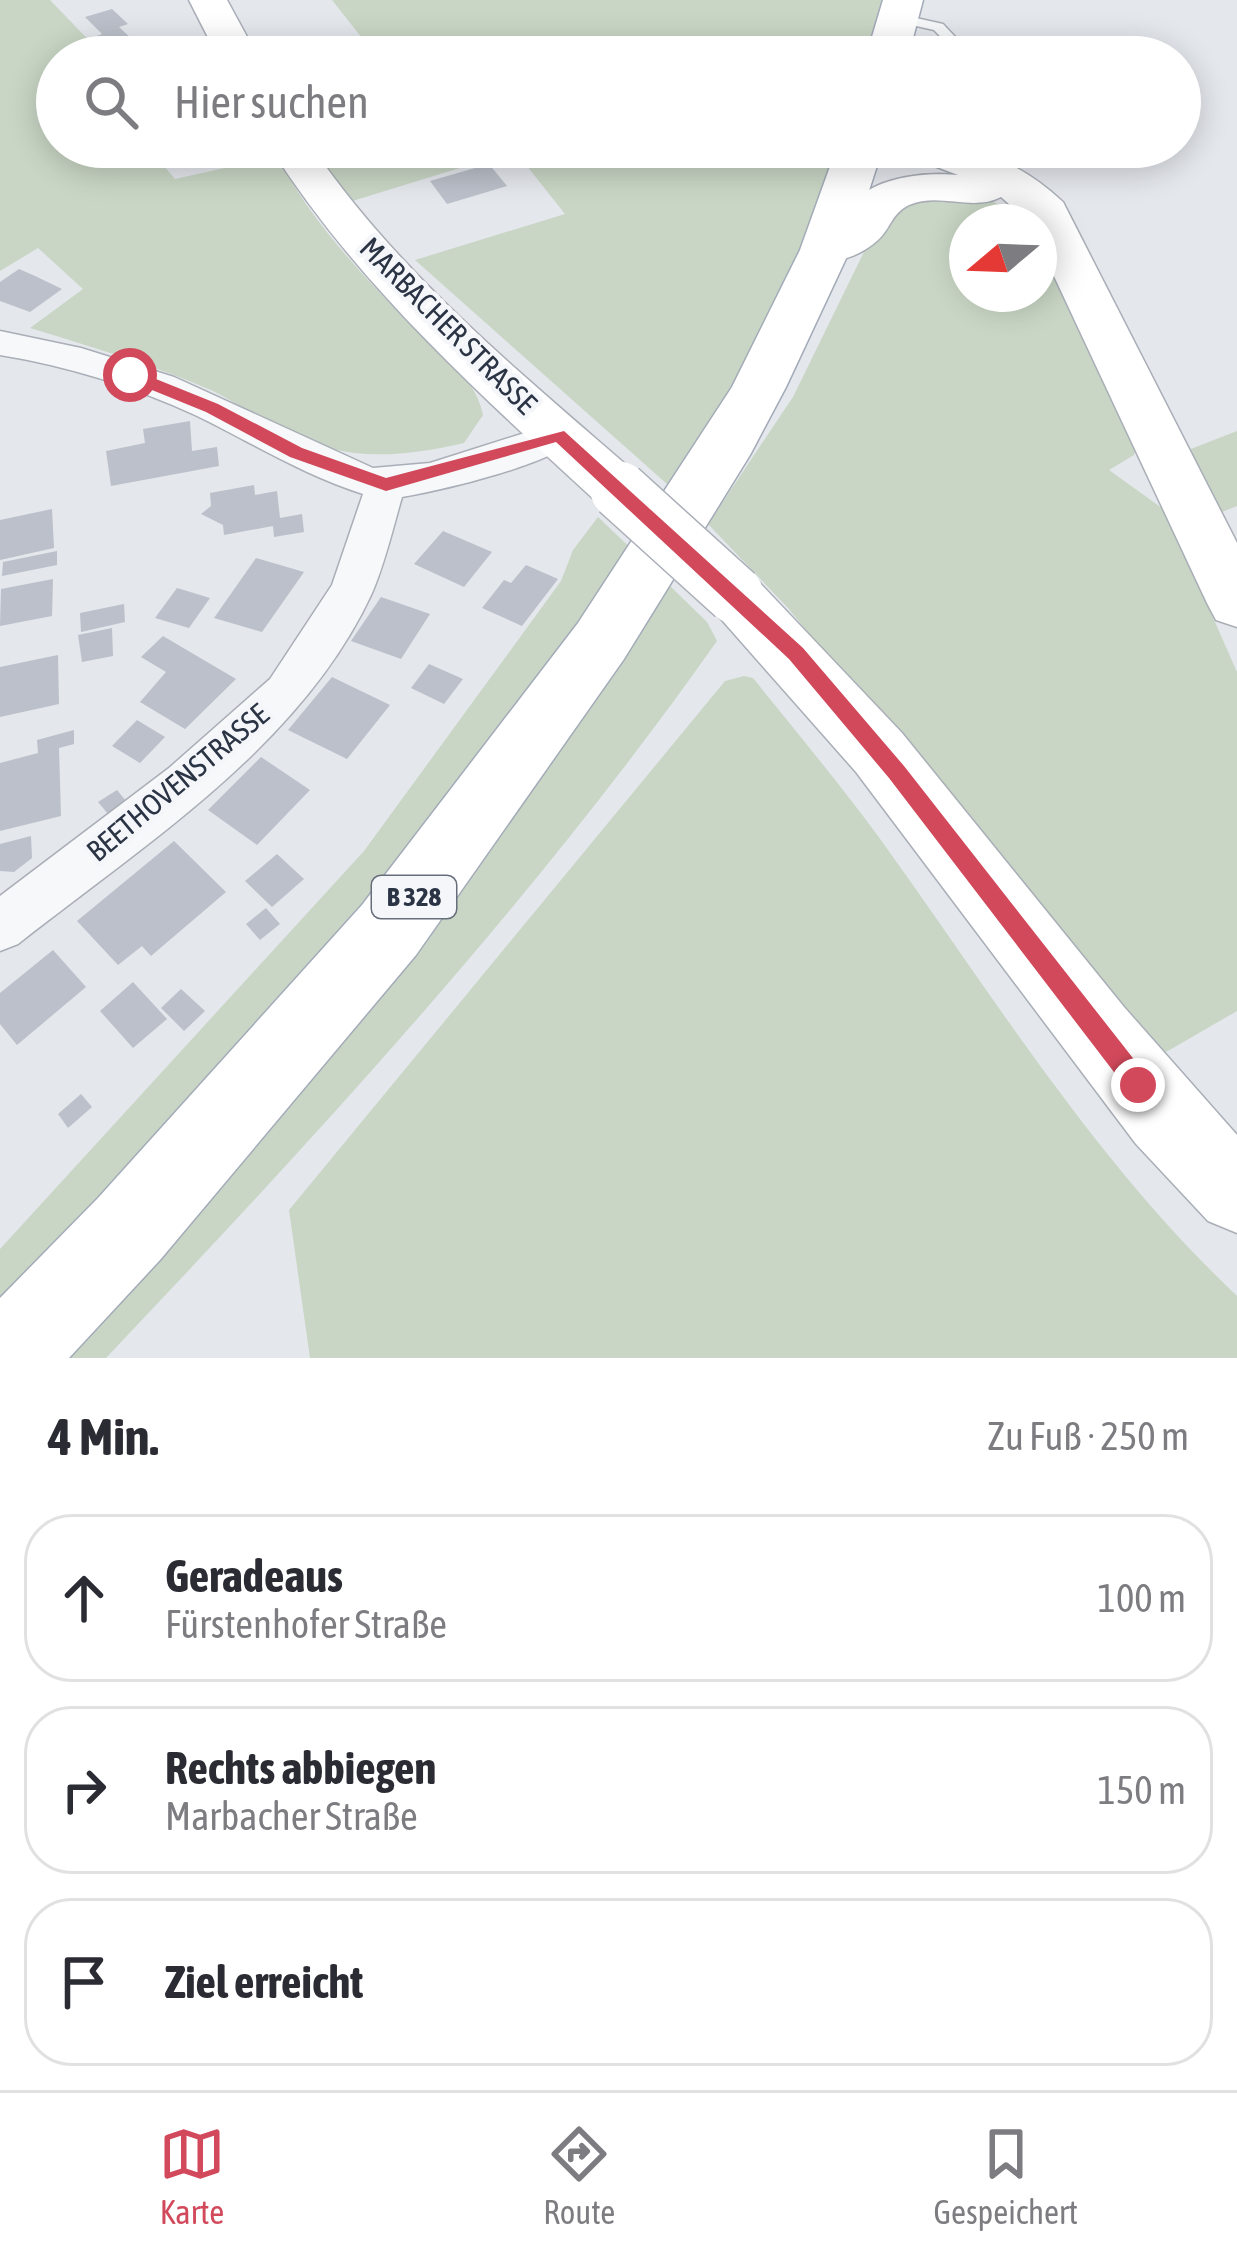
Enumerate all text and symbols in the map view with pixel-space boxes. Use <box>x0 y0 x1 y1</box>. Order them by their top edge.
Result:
search box <box>36 36 1201 168</box>
icon: search <box>78 69 144 135</box>
text: Hier suchen <box>174 76 369 128</box>
north arrow <box>949 204 1057 312</box>
street label: MARBACHER STRASSE <box>354 230 544 421</box>
route start <box>103 348 157 402</box>
street label: BEETHOVENSTRASSE <box>80 696 275 868</box>
road number: B 328 <box>372 876 456 918</box>
route end <box>1111 1058 1165 1112</box>
text: 4 Min. <box>48 1407 159 1466</box>
text: Zu Fuß · 250 m <box>987 1414 1189 1458</box>
text: Geradeaus <box>165 1550 343 1602</box>
icon: ahead <box>51 1565 117 1631</box>
text: 100 m <box>1098 1576 1186 1620</box>
text: Fürstenhofer Straße <box>165 1602 447 1646</box>
text: Rechts abbiegen <box>165 1742 436 1794</box>
icon: right <box>51 1757 117 1823</box>
text: 150 m <box>1098 1768 1186 1812</box>
text: Marbacher Straße <box>165 1794 418 1838</box>
icon: arrive <box>51 1949 117 2015</box>
text: Ziel erreicht <box>165 1956 363 2008</box>
tab: Karte <box>159 2121 225 2231</box>
tab: Route <box>543 2121 615 2231</box>
tab: Gespeichert <box>933 2121 1078 2231</box>

